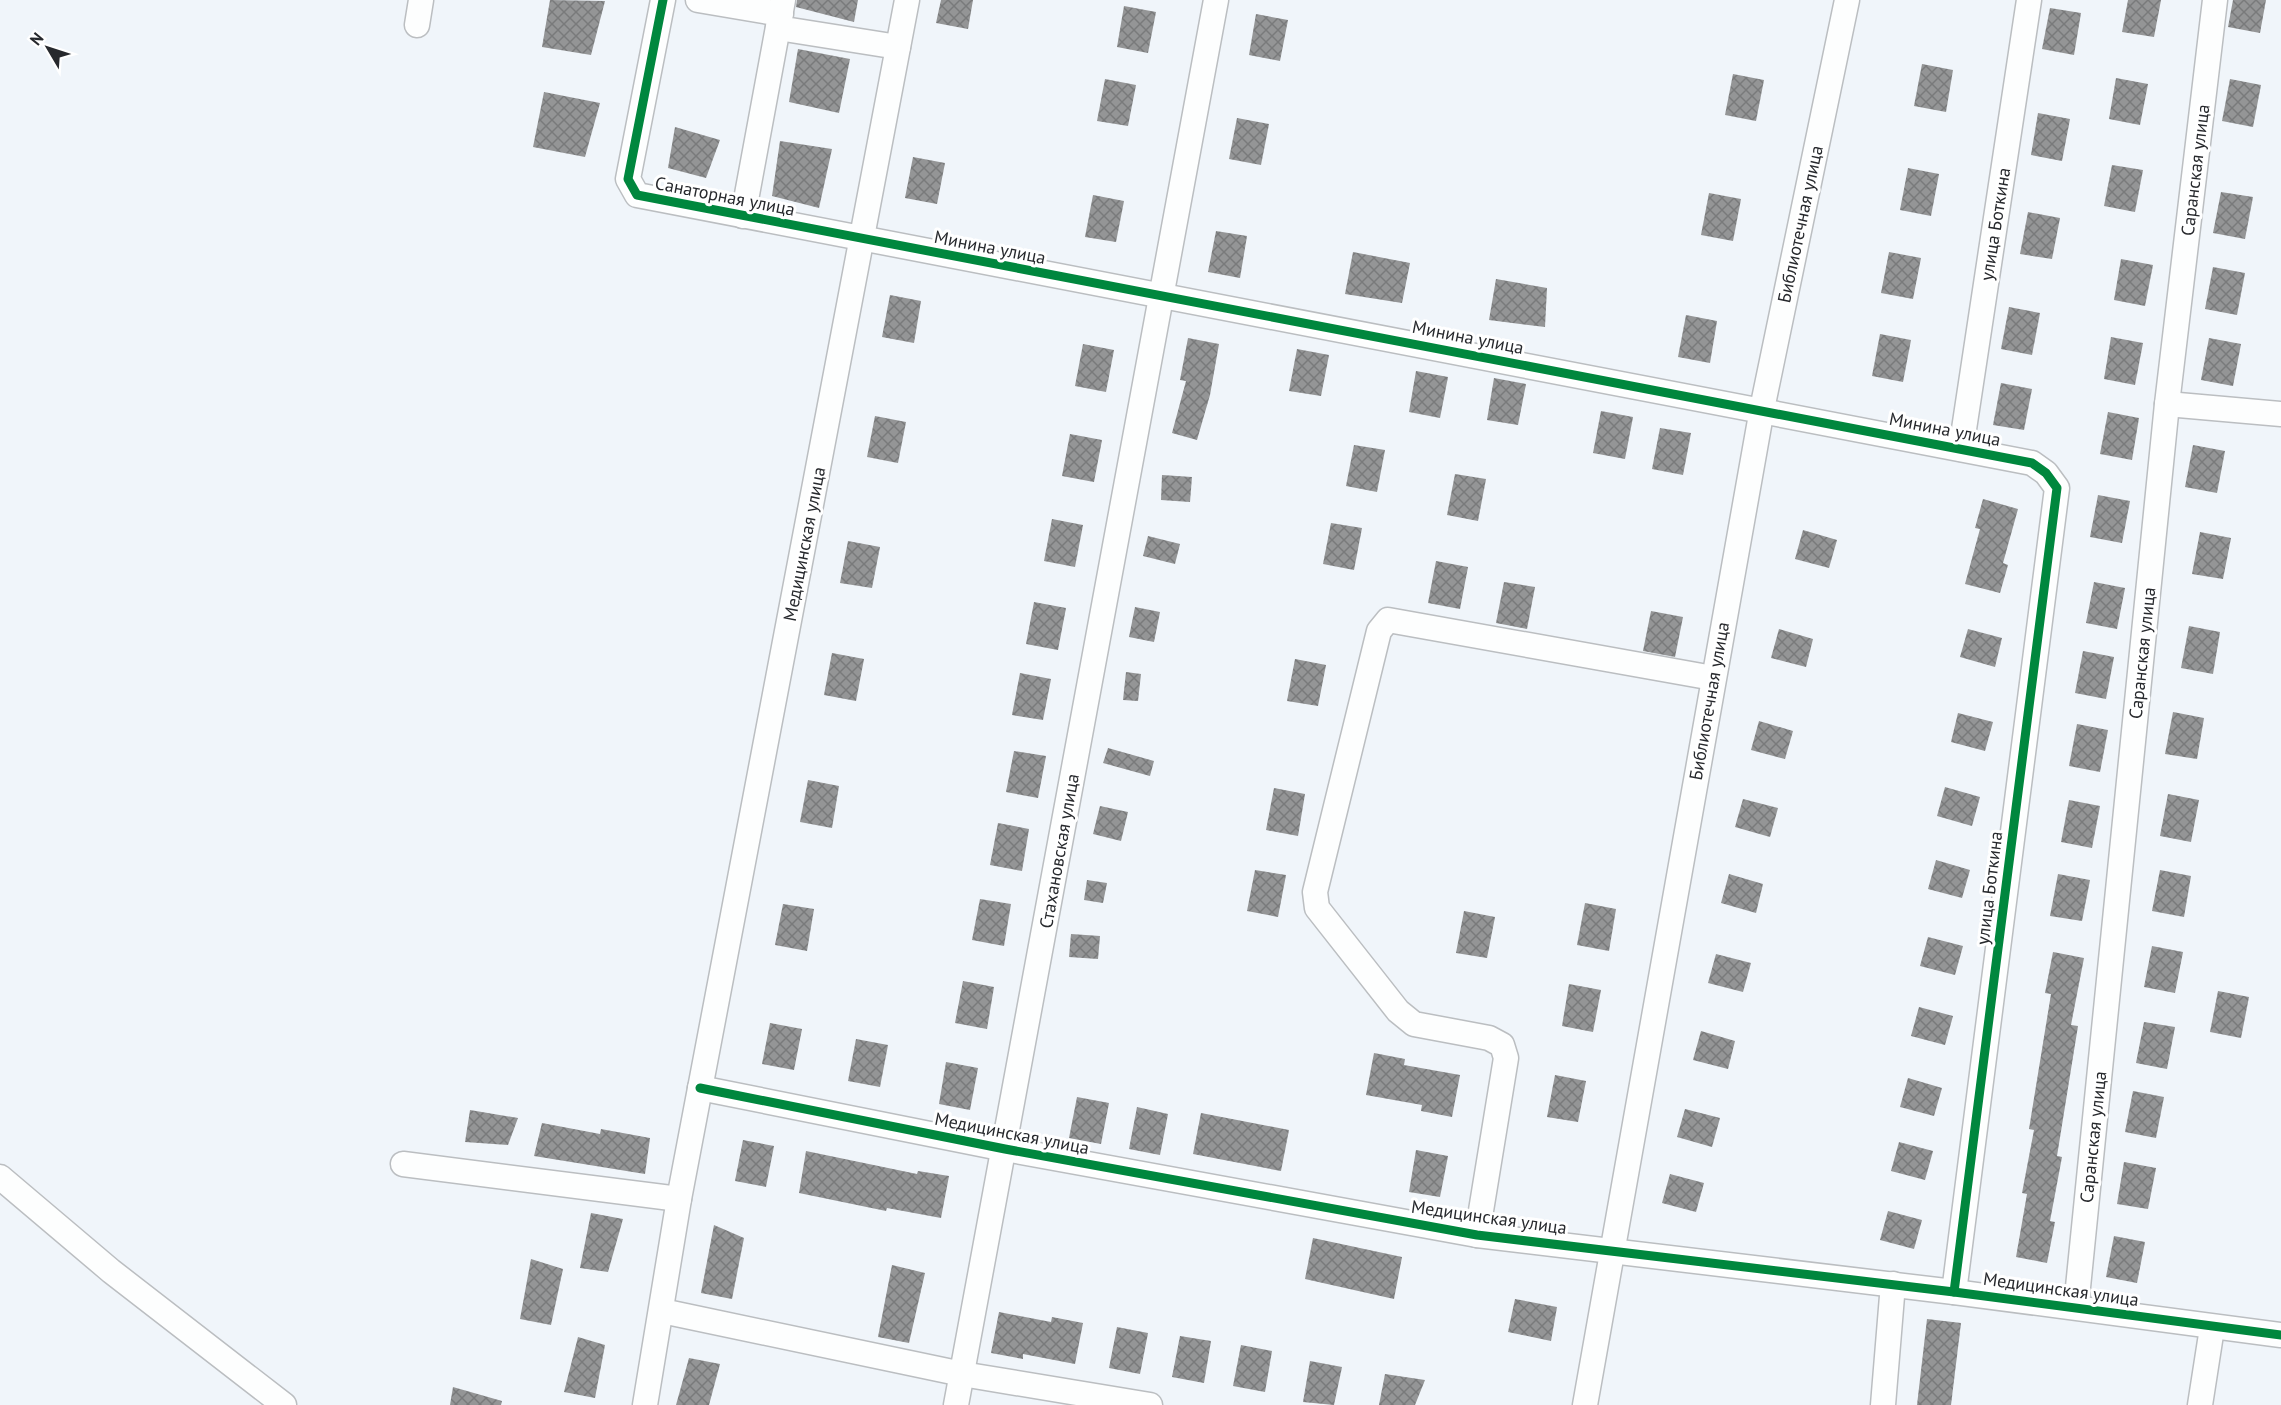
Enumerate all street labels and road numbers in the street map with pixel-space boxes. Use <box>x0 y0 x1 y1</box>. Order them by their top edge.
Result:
street label: Саранская улица <box>2176 103 2214 237</box>
street label: Библиотечная улица <box>1772 143 1828 305</box>
street label: улица Боткина <box>1975 166 2015 282</box>
street label: Санаторная улица <box>653 171 797 221</box>
street label: Минина улица <box>932 225 1048 269</box>
street label: Минина улица <box>1410 315 1526 359</box>
street label: Минина улица <box>1887 407 2003 451</box>
street label: Медицинская улица <box>778 465 830 623</box>
street label: Саранская улица <box>2124 586 2160 720</box>
street label: Библиотечная улица <box>1684 620 1734 782</box>
street label: Стахановская улица <box>1034 772 1084 930</box>
street label: улица Боткина <box>1971 830 2007 946</box>
street label: Саранская улица <box>2075 1070 2111 1204</box>
street label: Медицинская улица <box>933 1107 1091 1159</box>
street label: Медицинская улица <box>1410 1195 1568 1239</box>
street label: Медицинская улица <box>1982 1267 2140 1311</box>

